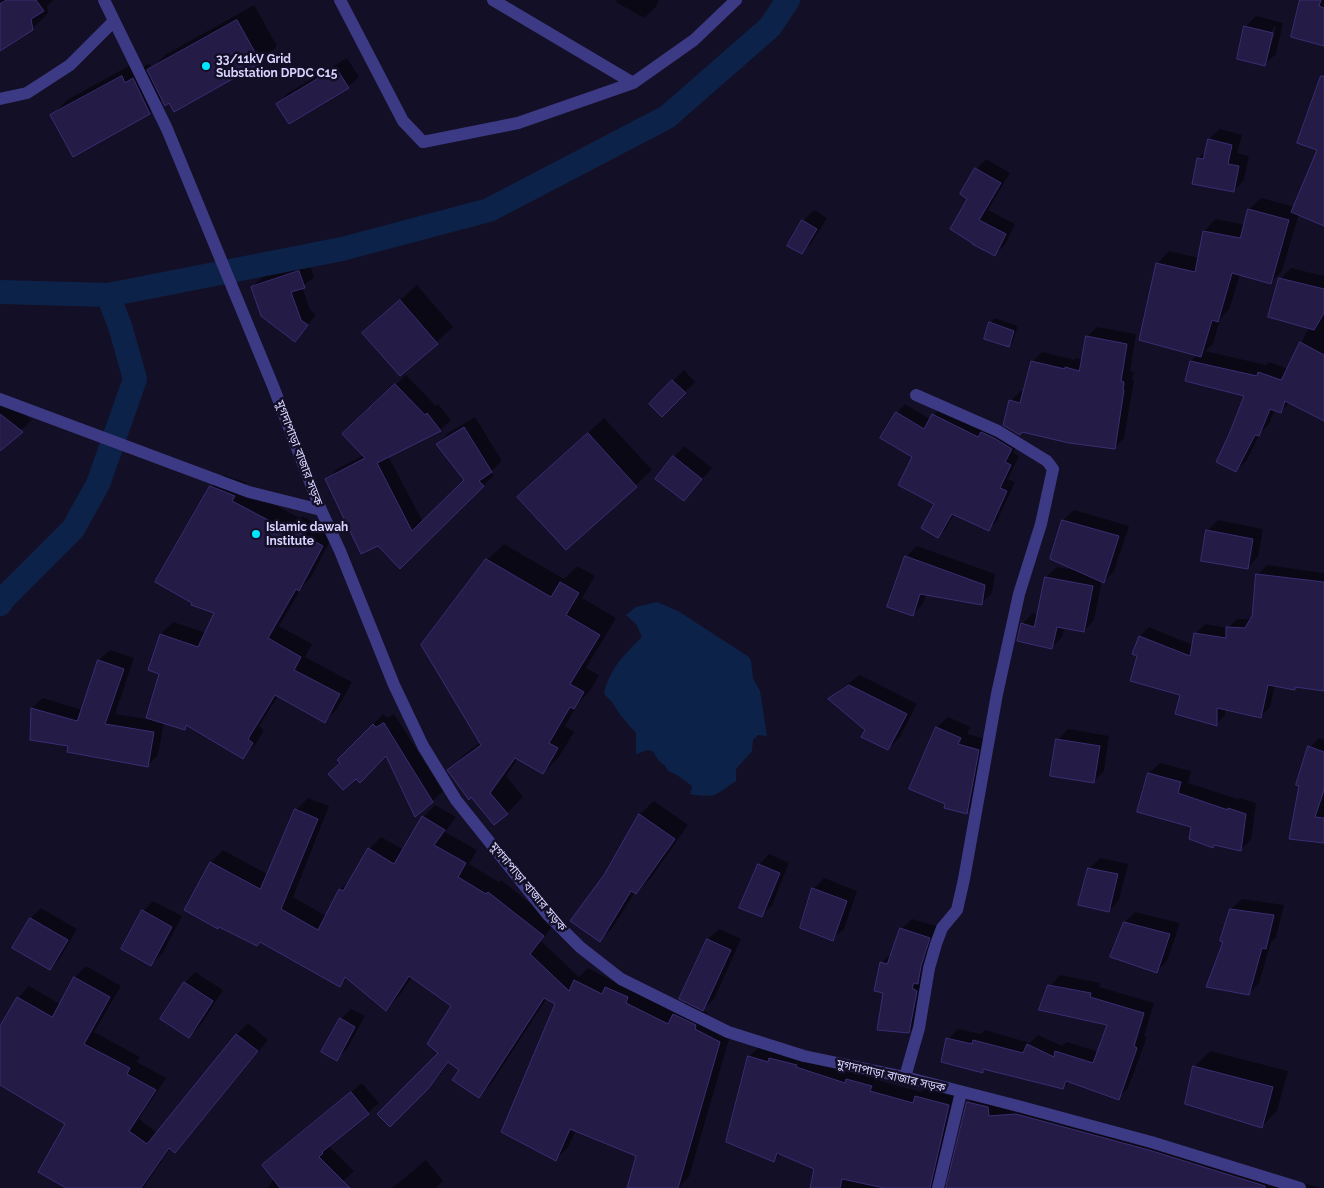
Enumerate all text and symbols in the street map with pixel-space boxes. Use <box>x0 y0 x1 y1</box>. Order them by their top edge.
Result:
place label: 33/11kV Grid Substation DPDC C15 <box>216 52 337 80</box>
marker: 33/11kV Grid Substation DPDC C15 <box>200 60 212 72</box>
street label: মুগদাপাড়া বাজার সড়ক <box>272 398 326 508</box>
place label: Islamic dawah Institute <box>266 520 348 548</box>
marker: Islamic dawah Institute <box>250 528 262 540</box>
street label: মুগদাপাড়া বাজার সড়ক <box>487 840 569 934</box>
street label: মুগদাপাড়া বাজার সড়ক <box>835 1056 947 1096</box>

